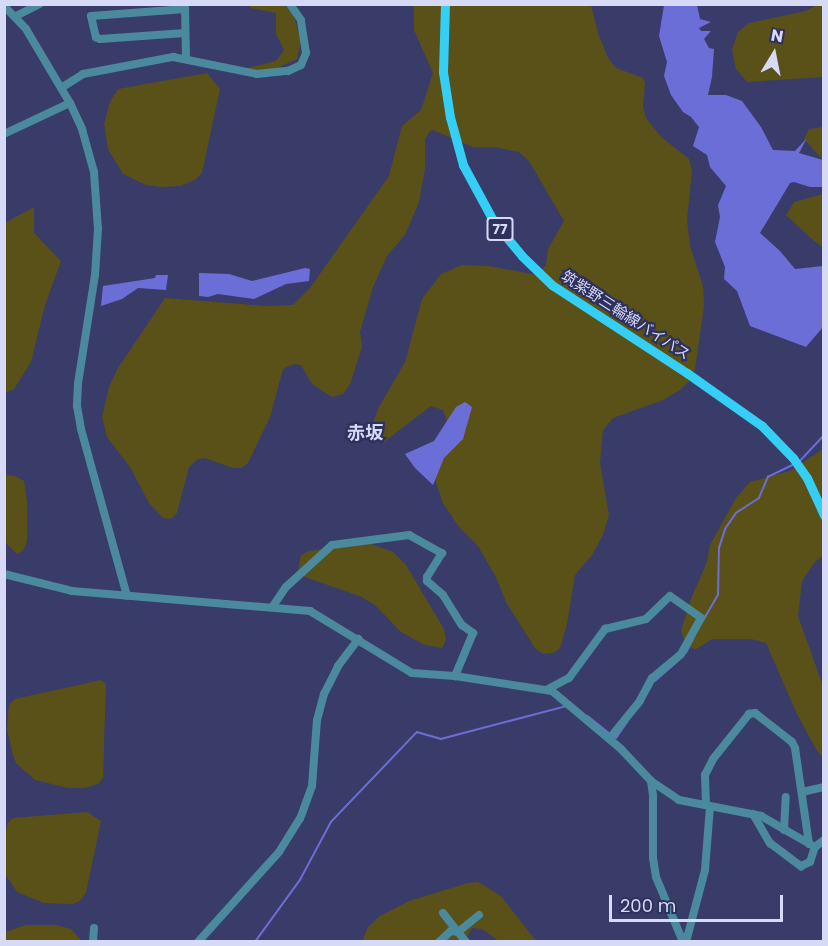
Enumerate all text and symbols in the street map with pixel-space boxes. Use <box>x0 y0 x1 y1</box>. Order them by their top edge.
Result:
text: N <box>769 23 785 48</box>
north arrow <box>744 24 804 84</box>
road number: 77 <box>486 218 514 240</box>
street label: 筑紫野三輪線バイパス <box>558 267 694 363</box>
district label: 赤坂 <box>347 422 383 444</box>
scale bar <box>612 883 786 921</box>
text: 200 m <box>620 893 676 918</box>

